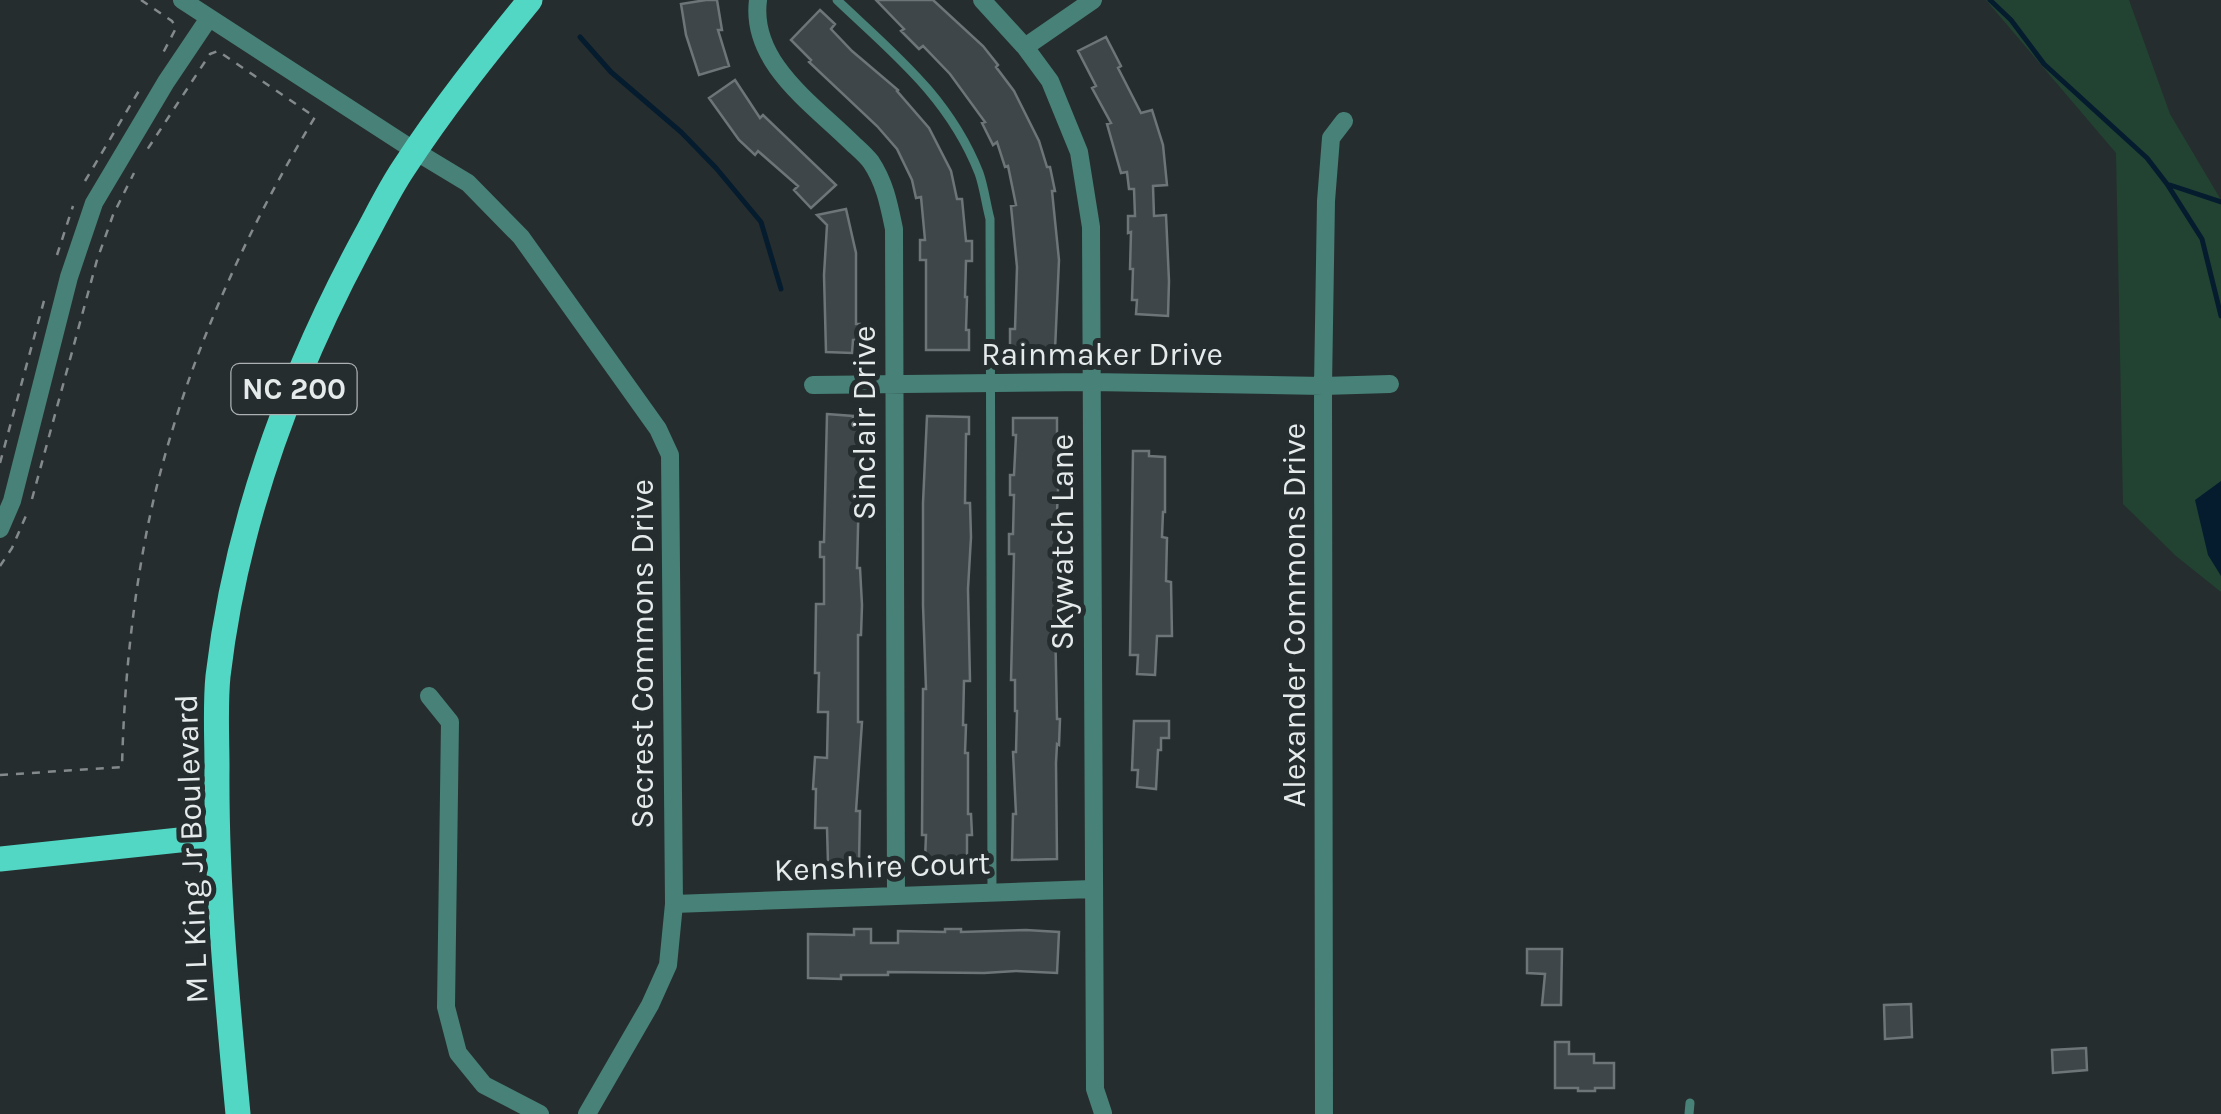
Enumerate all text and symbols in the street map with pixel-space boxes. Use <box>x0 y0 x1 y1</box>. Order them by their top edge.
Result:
street label: Sinclair Drive <box>846 326 883 520</box>
street label: Rainmaker Drive <box>981 336 1223 373</box>
road number: NC 200 <box>232 364 356 414</box>
street label: Alexander Commons Drive <box>1276 423 1313 807</box>
street label: Skywatch Lane <box>1044 434 1081 650</box>
street label: Secrest Commons Drive <box>624 479 661 829</box>
street label: M L King Jr Boulevard <box>168 694 215 1004</box>
street label: Kenshire Court <box>773 844 991 889</box>

